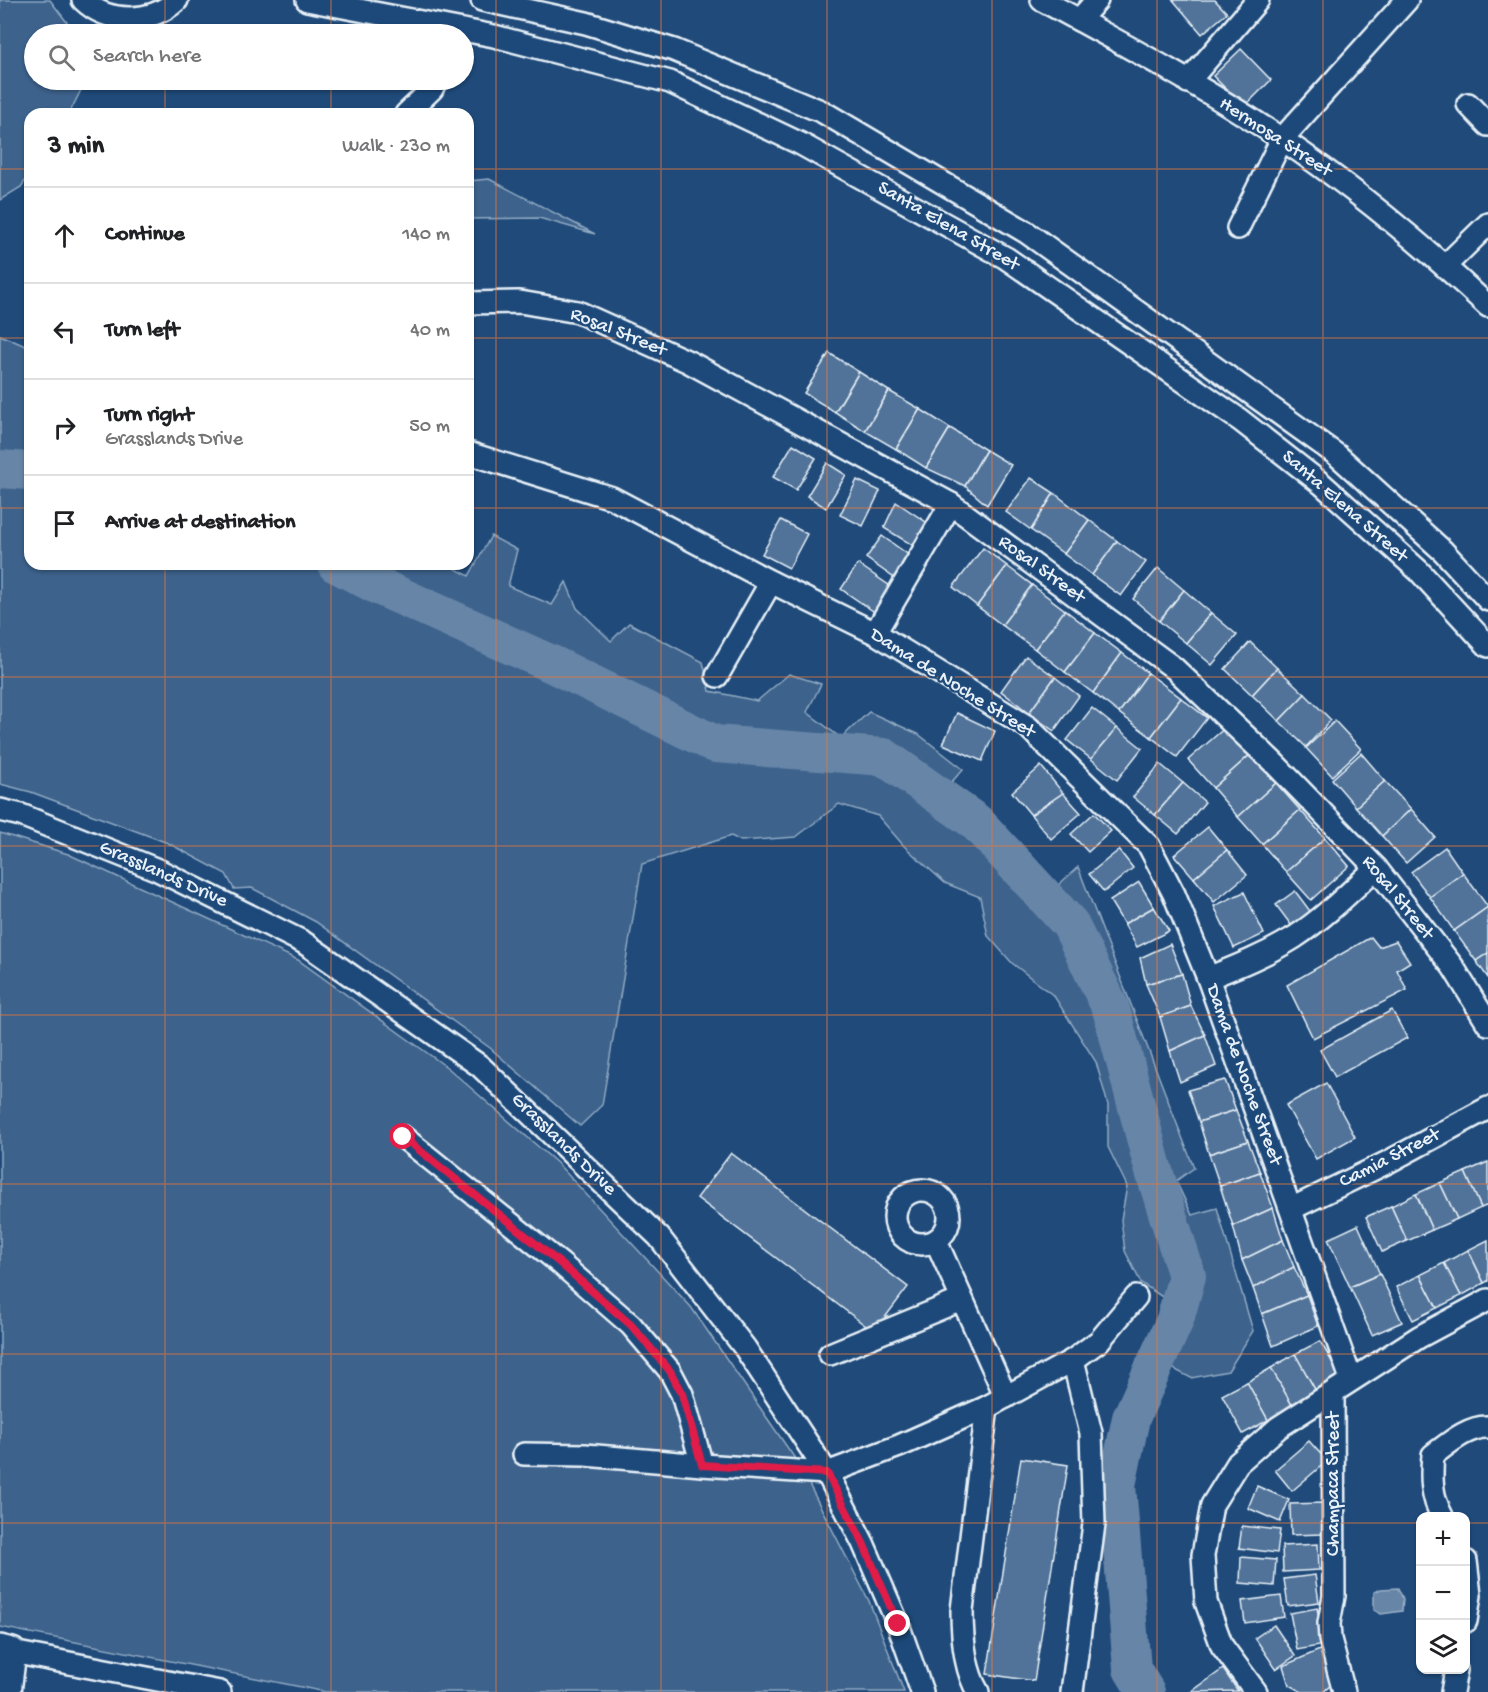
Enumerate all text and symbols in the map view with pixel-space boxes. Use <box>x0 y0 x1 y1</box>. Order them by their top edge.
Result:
search box <box>24 24 474 90</box>
icon: search <box>45 41 78 74</box>
text: Search here <box>93 44 201 70</box>
street label: Hermosa Street <box>1214 93 1337 184</box>
text: 3 min <box>48 132 104 163</box>
text: Walk · 230 m <box>342 136 450 159</box>
street label: Santa Elena Street <box>873 177 1025 278</box>
icon: ahead <box>48 219 81 252</box>
text: Continue <box>105 222 185 248</box>
text: 140 m <box>402 224 450 247</box>
street label: Rosal Street <box>566 303 671 363</box>
icon: left <box>48 315 81 348</box>
text: Turn left <box>105 318 179 344</box>
text: 40 m <box>410 320 450 343</box>
text: Turn right <box>105 403 193 429</box>
icon: right <box>48 411 81 444</box>
text: 50 m <box>409 416 450 439</box>
text: Grasslands Drive <box>105 429 243 452</box>
street label: Santa Elena Street <box>1276 446 1413 569</box>
icon: arrive <box>48 507 81 540</box>
text: Arrive at destination <box>105 510 295 536</box>
street label: Rosal Street <box>993 531 1090 610</box>
street label: Dama de Noche Street <box>864 623 1040 745</box>
street label: Grasslands Drive <box>95 836 231 914</box>
street label: Rosal Street <box>1356 851 1439 946</box>
street label: Dama de Noche Street <box>1199 980 1287 1170</box>
street label: Grasslands Drive <box>505 1089 621 1202</box>
route start <box>389 1123 415 1149</box>
street label: Camia Street <box>1336 1123 1446 1194</box>
street label: Champaca Street <box>1323 1410 1346 1556</box>
map controls <box>1416 1512 1470 1674</box>
button: + <box>1416 1512 1470 1566</box>
button: − <box>1416 1566 1470 1620</box>
route end <box>884 1610 910 1636</box>
button: layers <box>1416 1620 1470 1674</box>

